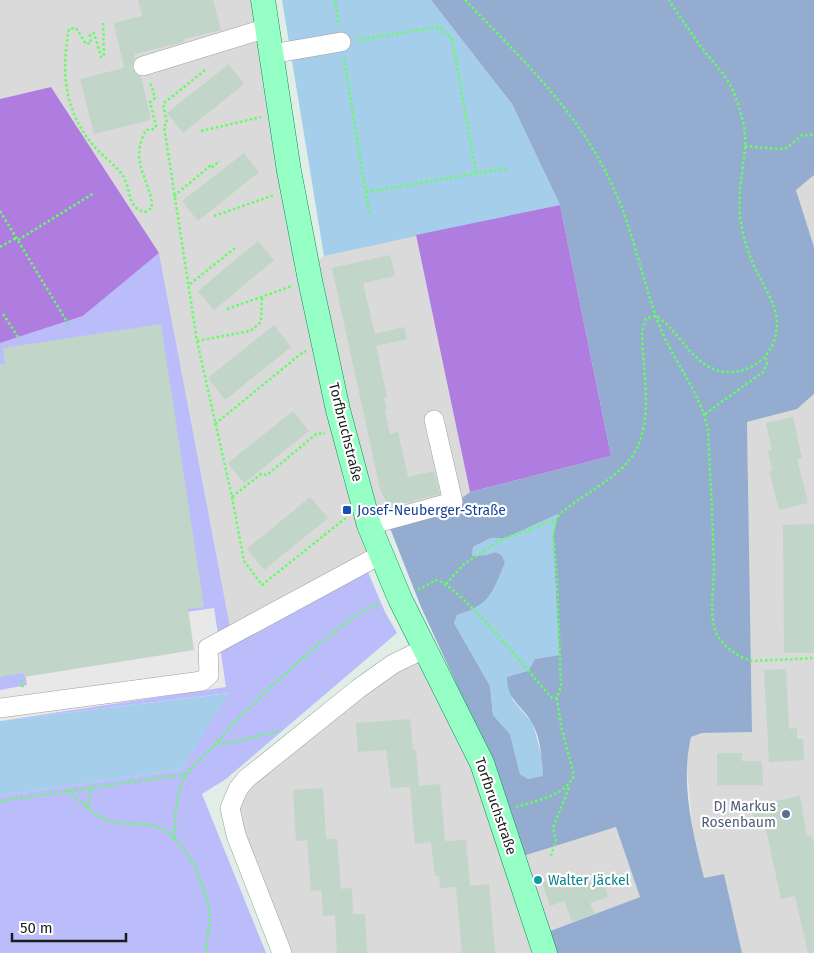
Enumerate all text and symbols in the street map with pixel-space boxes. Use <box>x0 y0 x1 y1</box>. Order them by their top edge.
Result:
street label: Torfbruchstraße <box>325 381 366 483</box>
place label: Josef-Neuberger-Straße <box>357 502 506 519</box>
marker: Josef-Neuberger-Straße <box>341 504 353 516</box>
street label: Torfbruchstraße <box>471 755 520 857</box>
place label: DJ Markus Rosenbaum <box>701 798 776 831</box>
marker: DJ Markus Rosenbaum <box>780 808 792 820</box>
place label: Walter Jäckel <box>548 872 630 889</box>
marker: Walter Jäckel <box>532 874 544 886</box>
scale bar <box>12 910 126 942</box>
text: 50 m <box>20 919 53 937</box>

